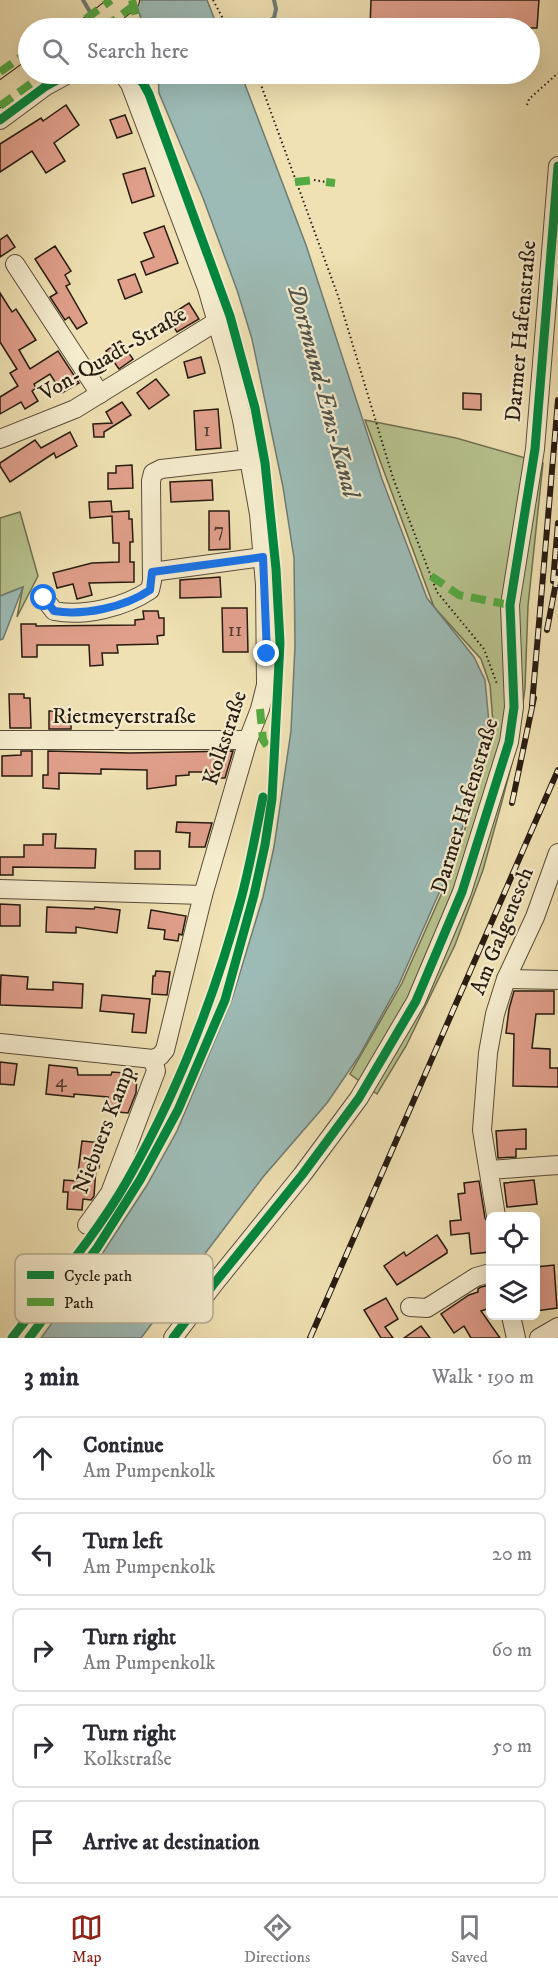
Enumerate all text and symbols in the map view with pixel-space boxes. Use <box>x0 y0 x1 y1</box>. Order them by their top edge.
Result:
search box <box>18 18 540 84</box>
icon: search <box>39 35 72 68</box>
text: Search here <box>87 38 189 65</box>
street label: Darmer Hafenstraße <box>500 239 542 423</box>
water label: Dortmund-Ems-Kanal <box>280 281 367 504</box>
street label: Von-Quadt-Straße <box>34 301 191 408</box>
house number: 1 <box>203 418 211 443</box>
house number: 7 <box>214 518 224 543</box>
route start <box>30 584 56 610</box>
house number: 11 <box>228 618 242 643</box>
route end <box>253 640 279 666</box>
street label: Kolkstraße <box>197 687 253 789</box>
street label: Rietmeyerstraße <box>52 703 196 730</box>
street label: Darmer Hafenstraße <box>425 715 505 897</box>
street label: Am Galgenesch <box>464 863 540 999</box>
street label: Niebuers Kamp <box>67 1062 141 1198</box>
house number: 4 <box>55 1069 67 1094</box>
map controls <box>486 1212 540 1320</box>
button: locate <box>486 1212 540 1266</box>
legend <box>15 1254 213 1323</box>
text: Cycle path <box>64 1266 133 1286</box>
button: layers <box>486 1266 540 1320</box>
text: Path <box>64 1293 94 1313</box>
text: 3 min <box>24 1361 79 1394</box>
text: Walk · 190 m <box>432 1365 534 1390</box>
text: Continue <box>83 1432 164 1459</box>
icon: ahead <box>26 1442 59 1475</box>
text: 60 m <box>492 1446 532 1471</box>
text: Am Pumpenkolk <box>83 1459 215 1484</box>
text: Turn left <box>83 1528 163 1555</box>
icon: left <box>26 1538 59 1571</box>
text: 20 m <box>492 1542 532 1567</box>
text: Am Pumpenkolk <box>83 1555 215 1580</box>
text: Turn right <box>83 1624 176 1651</box>
icon: right <box>26 1634 59 1667</box>
text: 60 m <box>492 1638 532 1663</box>
text: Am Pumpenkolk <box>83 1651 215 1676</box>
text: Turn right <box>83 1720 176 1747</box>
icon: right <box>26 1730 59 1763</box>
text: 50 m <box>492 1734 532 1759</box>
text: Kolkstraße <box>83 1747 172 1772</box>
icon: arrive <box>26 1826 59 1859</box>
text: Arrive at destination <box>83 1829 260 1856</box>
tab: Map <box>70 1911 103 1967</box>
tab: Directions <box>244 1911 310 1967</box>
tab: Saved <box>451 1911 488 1967</box>

